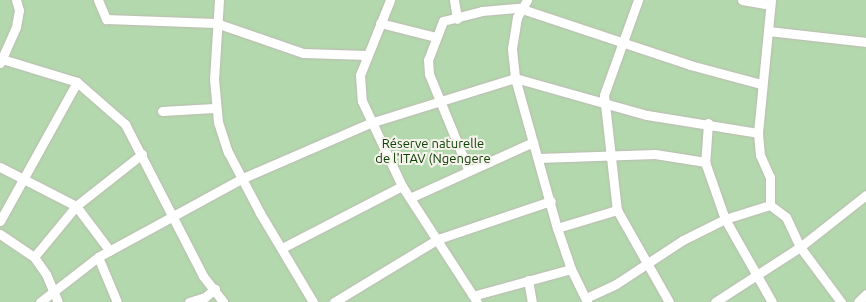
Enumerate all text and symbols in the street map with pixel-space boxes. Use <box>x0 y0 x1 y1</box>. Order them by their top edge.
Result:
park label: Réserve naturelle de l'ITAV (Ngengere <box>375 136 491 167</box>

